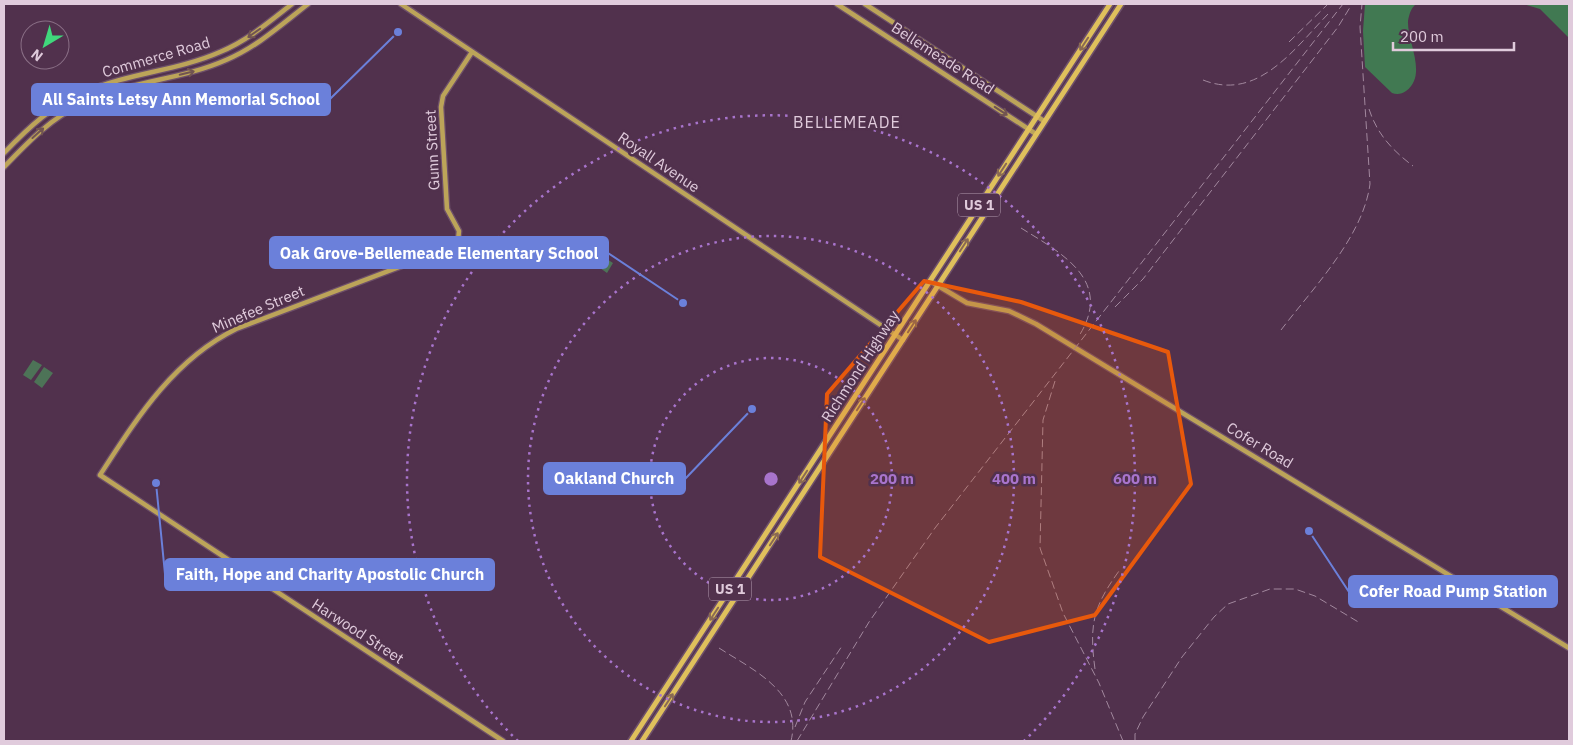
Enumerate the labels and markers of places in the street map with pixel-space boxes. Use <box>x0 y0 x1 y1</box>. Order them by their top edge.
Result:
callout: All Saints Letsy Ann Memorial School <box>32 84 330 115</box>
callout: Oak Grove-Bellemeade Elementary School <box>270 237 608 268</box>
callout: Oakland Church <box>544 463 685 494</box>
centre of rings <box>762 470 780 488</box>
callout: Faith, Hope and Charity Apostolic Church <box>165 559 494 590</box>
callout: Cofer Road Pump Station <box>1349 576 1557 607</box>

